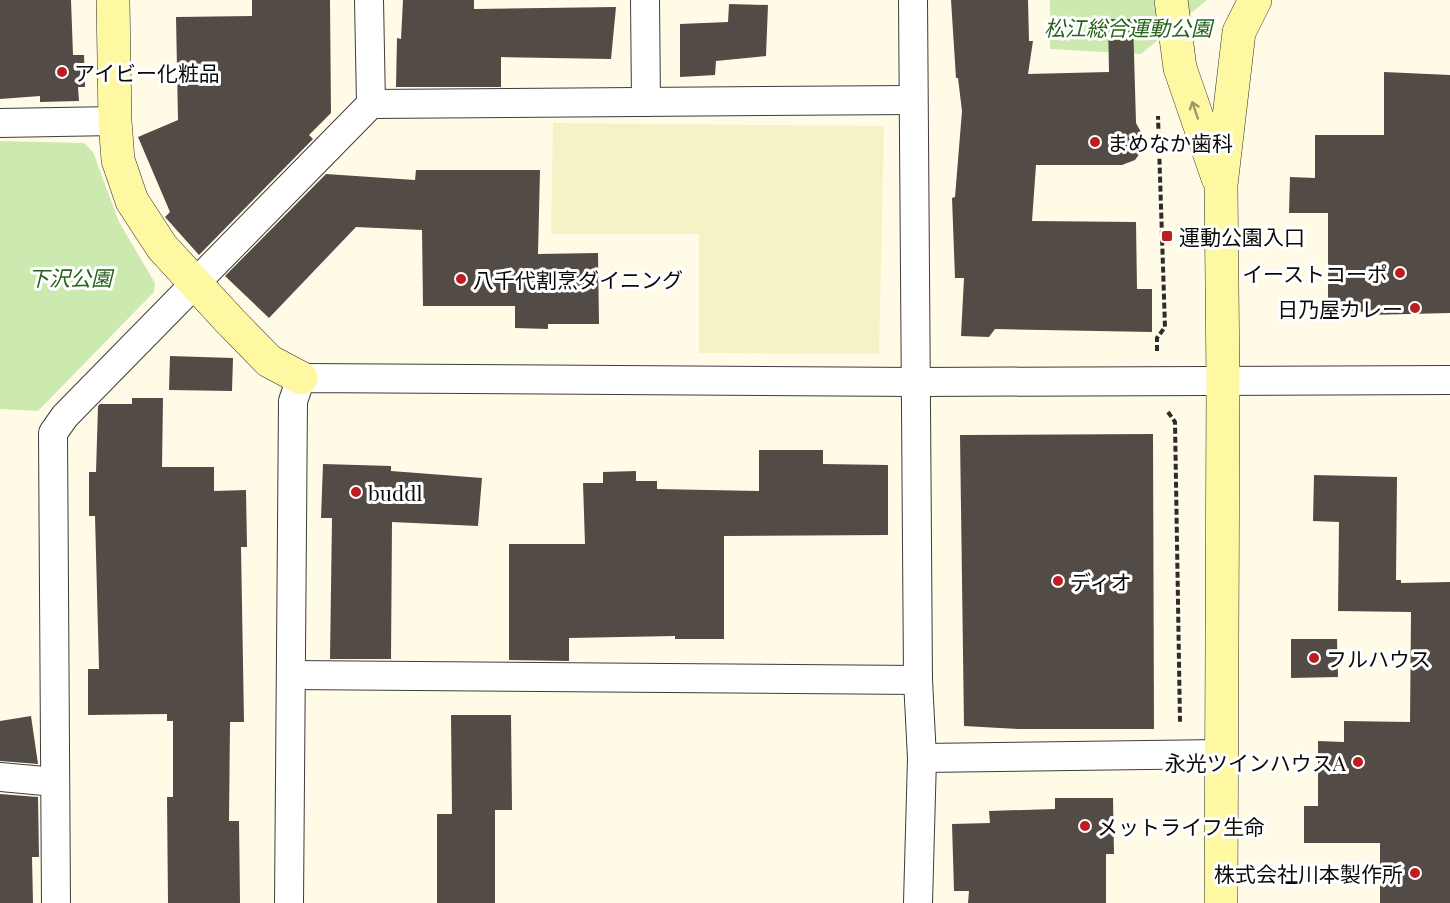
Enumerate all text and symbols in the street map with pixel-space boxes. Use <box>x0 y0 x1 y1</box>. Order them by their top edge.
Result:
park label: 松江総合運動公園 <box>1044 13 1215 41</box>
place label: アイビー化粧品 <box>74 58 220 86</box>
marker: アイビー化粧品 <box>55 65 69 79</box>
one-way arrow <box>1189 101 1200 120</box>
place label: まめなか歯科 <box>1107 128 1233 156</box>
marker: まめなか歯科 <box>1088 135 1102 149</box>
place label: 運動公園入口 <box>1179 222 1305 250</box>
marker: 運動公園入口 <box>1160 229 1174 243</box>
place label: イーストコーポ <box>1242 259 1388 287</box>
park label: 下沢公園 <box>28 263 115 291</box>
place label: 八千代割烹ダイニング <box>473 265 683 293</box>
marker: イーストコーポ <box>1393 266 1407 280</box>
marker: 八千代割烹ダイニング <box>454 272 468 286</box>
place label: 日乃屋カレー <box>1277 294 1403 322</box>
marker: 日乃屋カレー <box>1408 301 1422 315</box>
place label: buddl <box>368 478 422 506</box>
marker: buddl <box>349 485 363 499</box>
place label: ディオ <box>1070 567 1132 595</box>
marker: ディオ <box>1051 574 1065 588</box>
place label: フルハウス <box>1326 644 1431 672</box>
marker: フルハウス <box>1307 651 1321 665</box>
place label: 永光ツインハウスA <box>1165 748 1347 776</box>
marker: 永光ツインハウスA <box>1351 755 1365 769</box>
place label: メットライフ生命 <box>1097 812 1265 840</box>
marker: メットライフ生命 <box>1078 819 1092 833</box>
place label: 株式会社川本製作所 <box>1214 859 1403 887</box>
marker: 株式会社川本製作所 <box>1408 866 1422 880</box>

